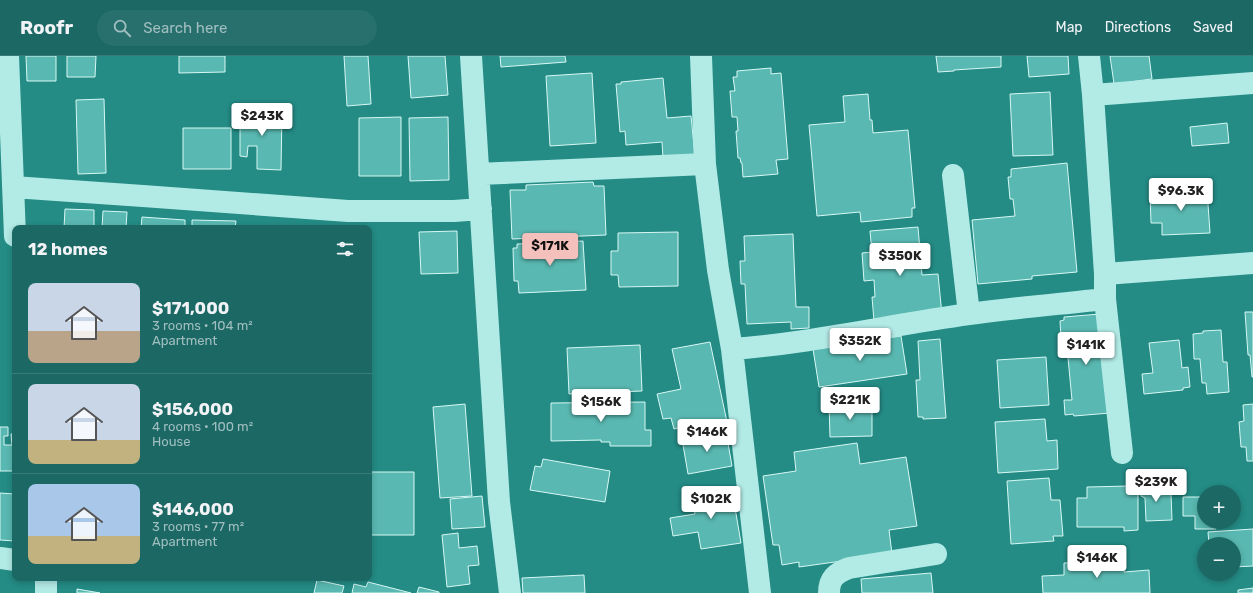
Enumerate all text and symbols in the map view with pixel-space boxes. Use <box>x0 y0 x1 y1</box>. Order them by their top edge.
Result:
search box <box>97 10 377 46</box>
text: Roofr <box>20 16 73 39</box>
icon: search <box>111 17 133 39</box>
text: Search here <box>143 19 227 37</box>
text: Map <box>1056 19 1083 36</box>
text: Directions <box>1105 19 1171 36</box>
text: Saved <box>1193 19 1233 36</box>
pin: $243K <box>234 103 290 137</box>
text: $243K <box>240 108 284 123</box>
pin: $96.3K <box>1148 178 1214 212</box>
text: $96.3K <box>1158 183 1204 198</box>
pin: $171K <box>522 233 578 267</box>
icon: filters <box>334 238 356 260</box>
text: $171K <box>531 238 569 253</box>
text: 12 homes <box>28 239 108 259</box>
pin: $350K <box>872 243 928 277</box>
text: $350K <box>878 248 922 263</box>
text: $171,000 <box>152 298 229 318</box>
icon: home <box>60 299 108 347</box>
text: 3 rooms · 104 m² <box>152 318 253 333</box>
pin: $352K <box>832 328 888 362</box>
pin: $141K <box>1058 332 1114 366</box>
text: Apartment <box>152 333 217 348</box>
text: $352K <box>839 333 881 348</box>
text: $141K <box>1067 337 1105 352</box>
pin: $221K <box>822 387 878 421</box>
pin: $156K <box>573 389 629 423</box>
text: $221K <box>830 392 870 407</box>
text: $156K <box>581 394 621 409</box>
text: $156,000 <box>152 399 233 419</box>
icon: home <box>60 400 108 448</box>
text: 4 rooms · 100 m² <box>152 419 253 434</box>
pin: $146K <box>679 419 735 453</box>
text: $146K <box>686 424 728 439</box>
text: House <box>152 434 190 449</box>
pin: $239K <box>1128 469 1184 503</box>
text: $239K <box>1135 474 1177 489</box>
map controls <box>1197 485 1241 581</box>
button: + <box>1197 485 1241 529</box>
pin: $102K <box>683 486 739 520</box>
text: $102K <box>690 491 732 506</box>
text: $146,000 <box>152 499 234 519</box>
icon: home <box>60 500 108 548</box>
text: 3 rooms · 77 m² <box>152 519 244 534</box>
text: Apartment <box>152 534 217 549</box>
button: − <box>1197 537 1241 581</box>
pin: $146K <box>1069 545 1125 579</box>
text: $146K <box>1076 550 1118 565</box>

